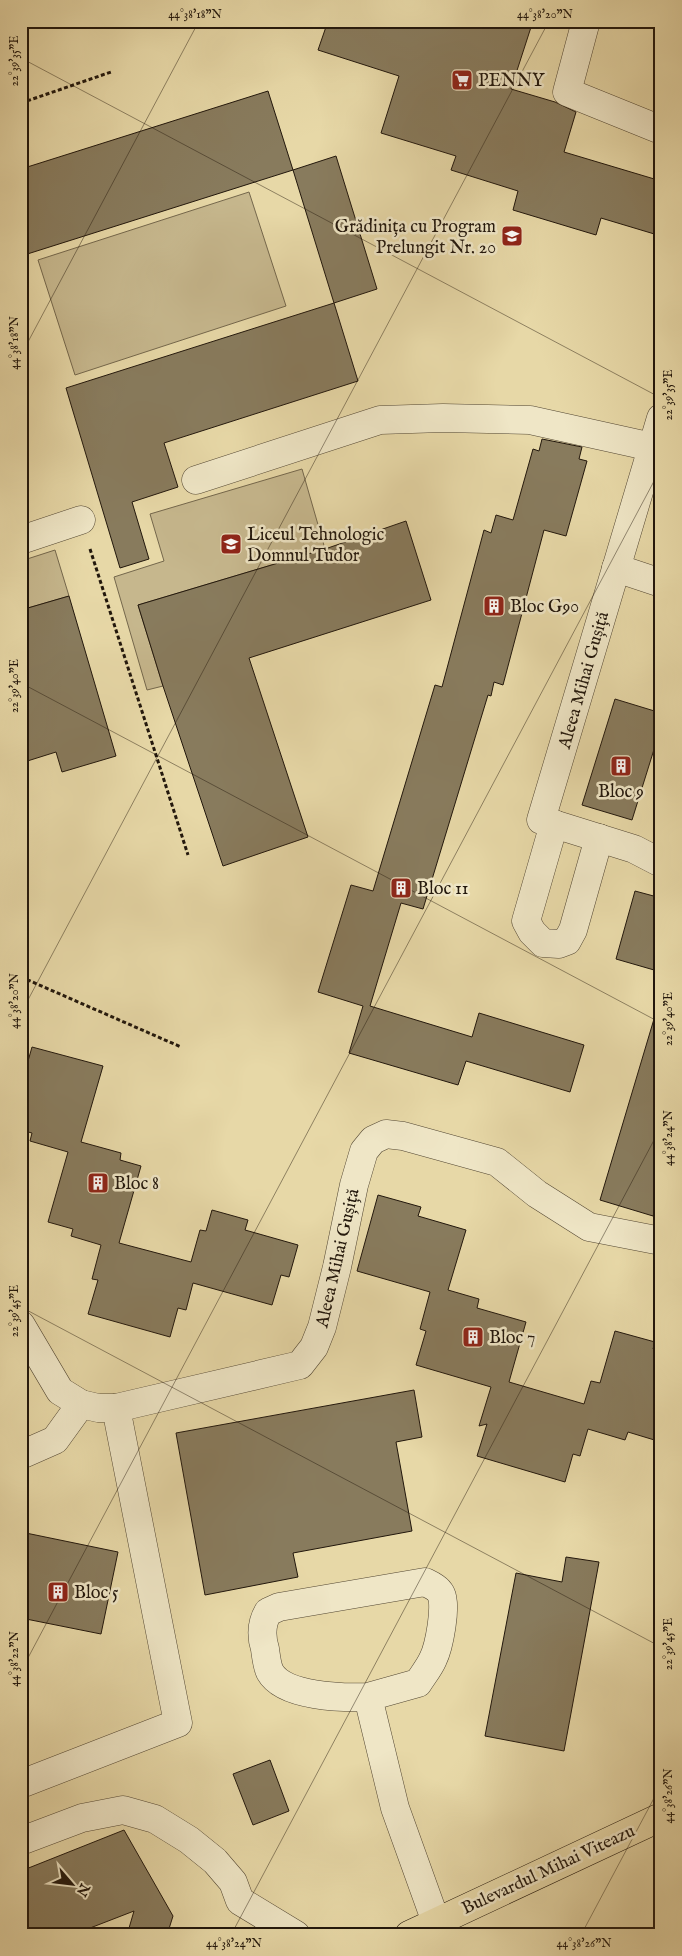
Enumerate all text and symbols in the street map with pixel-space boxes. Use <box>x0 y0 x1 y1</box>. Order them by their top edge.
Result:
text: 44°38'18"N <box>168 7 222 22</box>
text: 44°38'20"N <box>517 7 574 22</box>
text: 22°39'35"E <box>7 35 22 87</box>
supermarket icon: PENNY <box>450 68 474 92</box>
place label: PENNY <box>478 70 545 93</box>
place label: Grădinița cu Program Prelungit Nr. 20 <box>335 216 496 260</box>
school or university icon: Grădinița cu Program Prelungit Nr. 20 <box>500 224 524 248</box>
text: 44°38'18"N <box>7 316 22 370</box>
text: 22°39'35"E <box>661 369 676 421</box>
place label: Liceul Tehnologic Domnul Tudor <box>247 524 384 568</box>
school or university icon: Liceul Tehnologic Domnul Tudor <box>219 532 243 556</box>
building icon: Bloc G90 <box>482 594 506 618</box>
place label: Bloc G90 <box>510 596 579 619</box>
street label: Aleea Mihai Gușiță <box>554 609 615 753</box>
text: 22°39'40"E <box>7 659 22 713</box>
building icon: Bloc 9 <box>609 754 633 778</box>
place label: Bloc 9 <box>598 781 644 804</box>
building icon: Bloc 11 <box>389 876 413 900</box>
place label: Bloc 11 <box>417 878 469 901</box>
text: 44°38'20"N <box>7 972 22 1029</box>
text: 22°39'40"E <box>661 992 676 1046</box>
text: 44°38'24"N <box>661 1109 676 1166</box>
building icon: Bloc 8 <box>86 1171 110 1195</box>
place label: Bloc 8 <box>114 1173 159 1196</box>
street label: Aleea Mihai Gușiță <box>311 1186 366 1331</box>
text: 22°39'45"E <box>7 1285 22 1337</box>
building icon: Bloc 7 <box>461 1325 485 1349</box>
place label: Bloc 7 <box>489 1327 536 1350</box>
building icon: Bloc 5 <box>46 1580 70 1604</box>
place label: Bloc 5 <box>74 1582 119 1605</box>
text: 22°39'45"E <box>661 1618 676 1670</box>
text: 44°38'22"N <box>7 1631 22 1687</box>
text: 44°38'26"N <box>661 1768 676 1824</box>
street label: Bulevardul Mihai Viteazu <box>458 1820 639 1921</box>
north arrow <box>48 1858 98 1908</box>
text: N <box>72 1879 94 1899</box>
text: 44°38'24"N <box>206 1936 263 1951</box>
text: 44°38'26"N <box>556 1936 612 1951</box>

